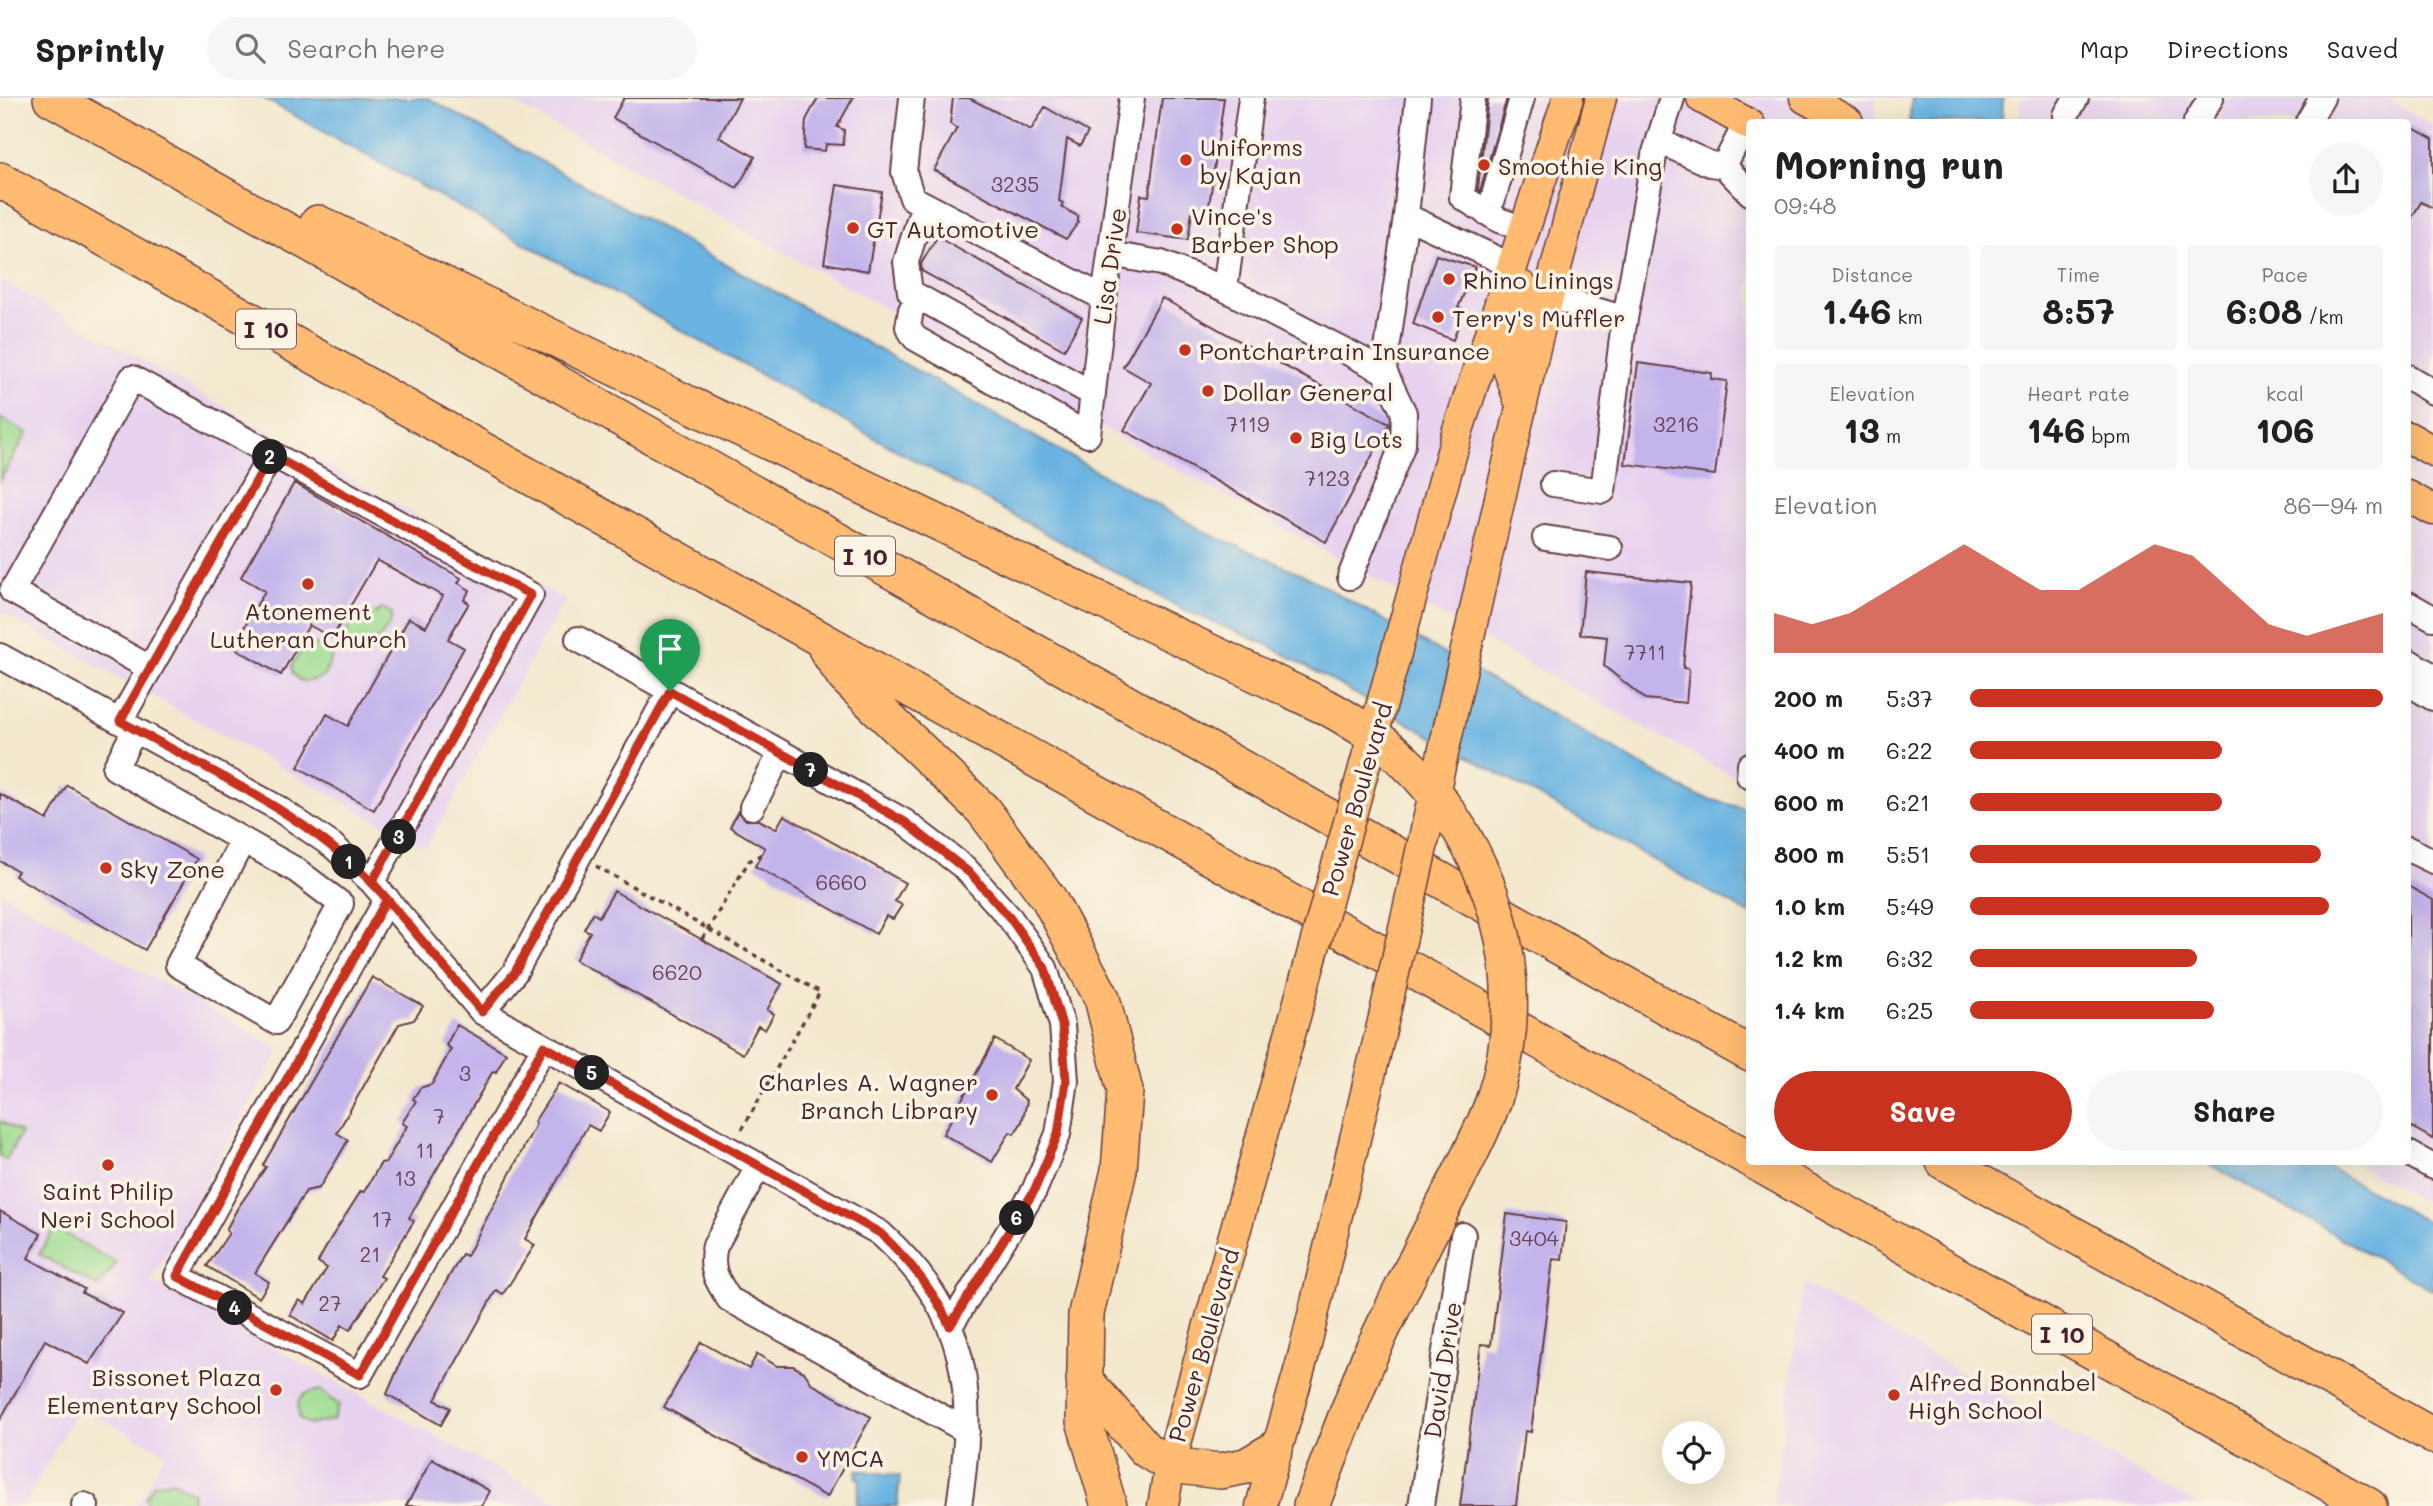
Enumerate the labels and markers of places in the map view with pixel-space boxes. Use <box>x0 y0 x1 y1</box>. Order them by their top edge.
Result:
place label: Uniforms by Kajan <box>1200 131 1303 190</box>
place label: Smoothie King <box>1498 150 1662 181</box>
marker: Uniforms by Kajan <box>1178 152 1194 168</box>
marker: Smoothie King <box>1476 157 1492 173</box>
place label: Vince's Barber Shop <box>1191 200 1339 259</box>
place label: GT Automotive <box>867 213 1039 244</box>
marker: GT Automotive <box>845 220 861 236</box>
marker: Vince's Barber Shop <box>1169 221 1185 237</box>
place label: Rhino Linings <box>1463 264 1614 295</box>
marker: Rhino Linings <box>1441 271 1457 287</box>
place label: Terry's Muffler <box>1452 302 1625 333</box>
marker: Terry's Muffler <box>1430 309 1446 325</box>
place label: Pontchartrain Insurance <box>1199 335 1490 366</box>
marker: Pontchartrain Insurance <box>1177 342 1193 358</box>
place label: Dollar General <box>1222 376 1393 407</box>
marker: Dollar General <box>1200 383 1216 399</box>
place label: Big Lots <box>1310 423 1403 454</box>
marker: Big Lots <box>1288 430 1304 446</box>
pin: 2 <box>252 440 288 474</box>
marker: Atonement Lutheran Church <box>300 576 316 592</box>
place label: Atonement Lutheran Church <box>210 595 406 654</box>
pin <box>640 619 700 691</box>
pin: 7 <box>794 752 828 788</box>
pin: 3 <box>382 820 416 854</box>
pin: 1 <box>332 844 366 880</box>
place label: Sky Zone <box>120 853 225 884</box>
marker: Sky Zone <box>98 860 114 876</box>
pin: 5 <box>574 1056 610 1090</box>
place label: Charles A. Wagner Branch Library <box>759 1066 978 1125</box>
marker: Charles A. Wagner Branch Library <box>984 1087 1000 1103</box>
marker: Saint Philip Neri School <box>100 1157 116 1173</box>
place label: Saint Philip Neri School <box>40 1175 176 1234</box>
pin: 6 <box>1000 1200 1034 1236</box>
pin: 4 <box>218 1290 252 1326</box>
place label: Bissonet Plaza Elementary School <box>47 1361 262 1420</box>
place label: Alfred Bonnabel High School <box>1908 1366 2097 1425</box>
marker: Bissonet Plaza Elementary School <box>268 1382 284 1398</box>
marker: Alfred Bonnabel High School <box>1886 1387 1902 1403</box>
place label: YMCA <box>816 1442 885 1473</box>
marker: YMCA <box>794 1449 810 1465</box>

